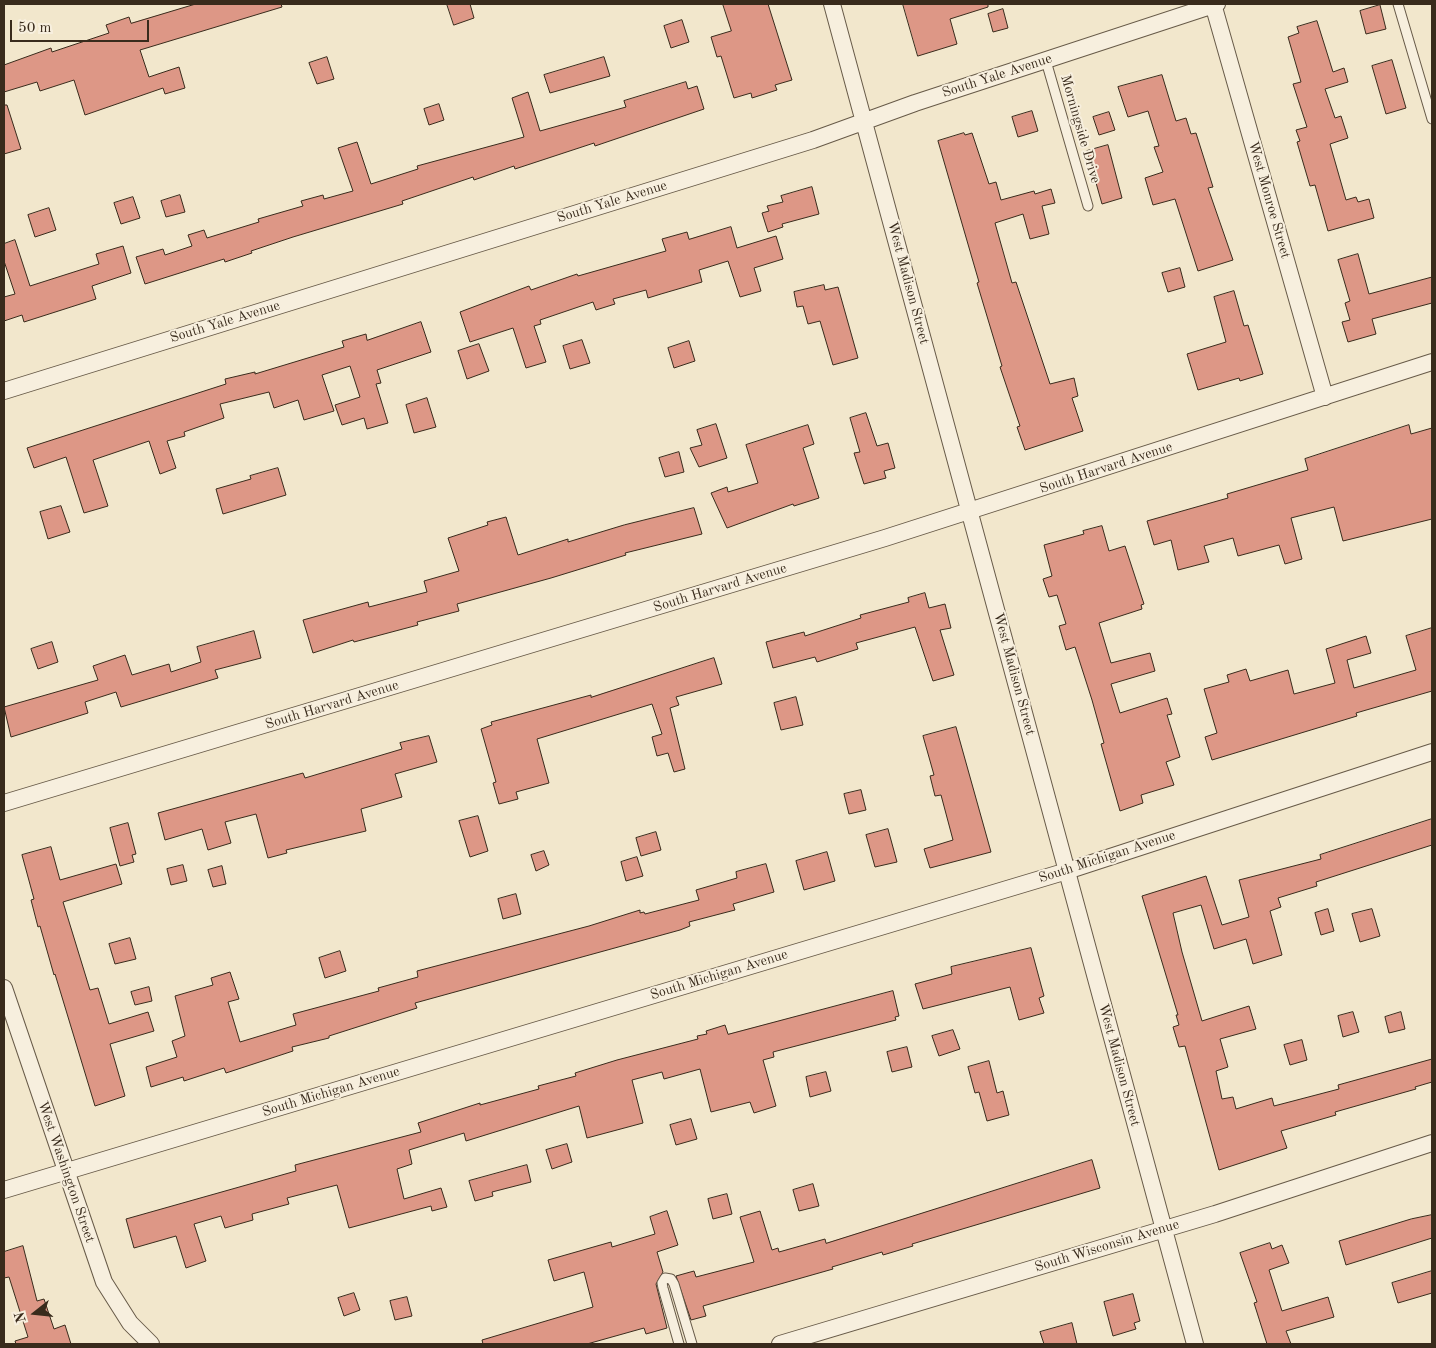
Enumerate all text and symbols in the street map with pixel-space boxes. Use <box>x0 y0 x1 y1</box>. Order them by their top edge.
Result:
scale bar <box>12 10 151 42</box>
text: 50 m <box>18 21 52 36</box>
street label: South Yale Avenue <box>940 50 1054 102</box>
street label: Morningside Drive <box>1056 73 1104 185</box>
street label: West Monroe Street <box>1244 139 1294 261</box>
street label: South Yale Avenue <box>555 177 669 227</box>
street label: West Madison Street <box>884 220 932 346</box>
street label: South Yale Avenue <box>168 297 282 347</box>
street label: South Harvard Avenue <box>1038 439 1174 497</box>
street label: South Harvard Avenue <box>651 560 789 616</box>
street label: West Madison Street <box>990 611 1038 737</box>
street label: South Harvard Avenue <box>263 677 401 733</box>
street label: South Michigan Avenue <box>1036 827 1178 887</box>
street label: South Michigan Avenue <box>648 946 790 1004</box>
street label: West Madison Street <box>1095 1002 1143 1128</box>
street label: South Michigan Avenue <box>260 1063 402 1121</box>
street label: West Washington Street <box>34 1099 98 1245</box>
street label: South Wisconsin Avenue <box>1033 1216 1181 1276</box>
north arrow <box>10 1288 60 1338</box>
text: N <box>12 1310 29 1324</box>

